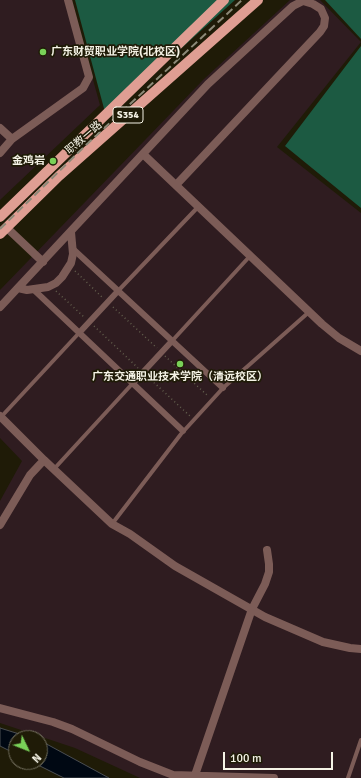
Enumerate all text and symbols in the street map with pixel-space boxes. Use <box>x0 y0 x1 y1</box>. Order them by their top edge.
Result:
place label: 广东财贸职业学院(北校区) <box>51 45 180 59</box>
marker: 广东财贸职业学院(北校区) <box>38 47 48 57</box>
road number: S354 <box>113 107 143 123</box>
street label: 职教一路 <box>63 119 105 157</box>
place label: 金鸡岩 <box>12 154 45 168</box>
marker: 金鸡岩 <box>48 156 58 166</box>
marker: 广东交通职业技术学院（清远校区） <box>175 359 185 369</box>
place label: 广东交通职业技术学院（清远校区） <box>92 370 268 384</box>
north arrow <box>8 730 48 770</box>
scale bar <box>225 744 335 770</box>
text: N <box>29 751 44 765</box>
text: 100 m <box>230 751 262 766</box>

